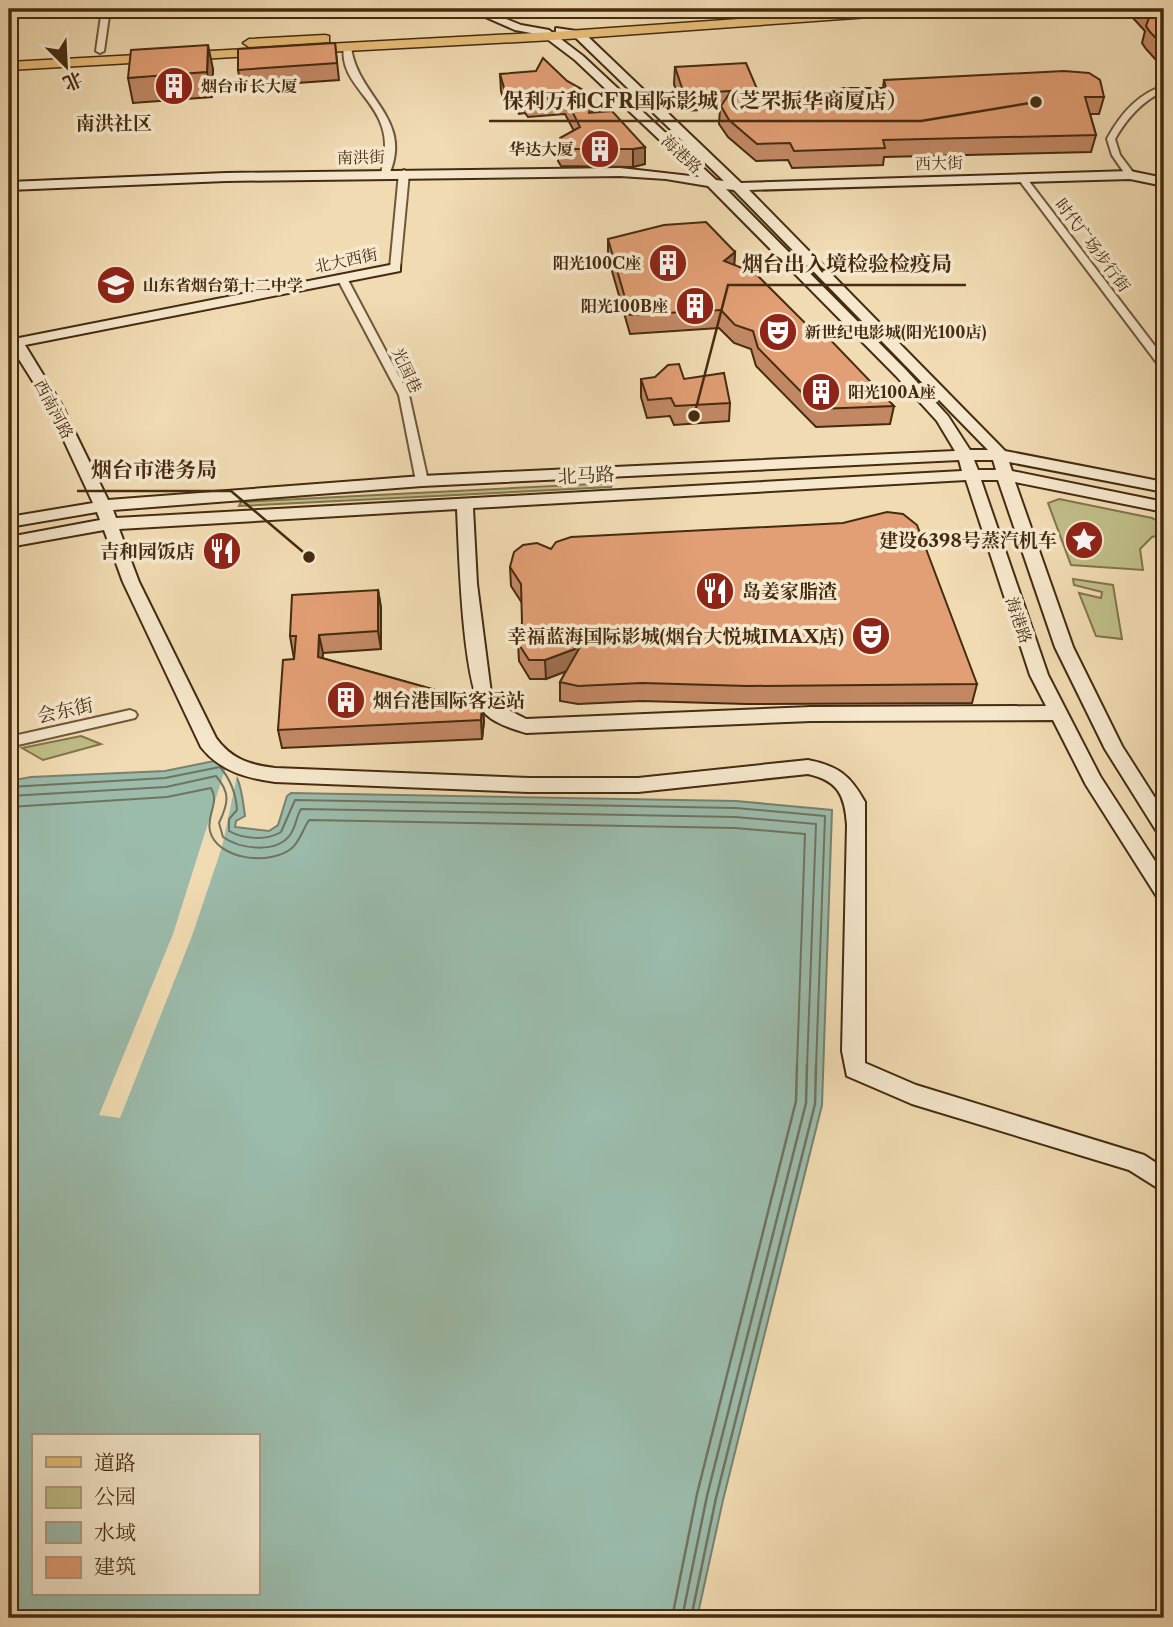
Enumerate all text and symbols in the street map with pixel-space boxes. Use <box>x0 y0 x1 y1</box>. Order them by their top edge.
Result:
north arrow <box>32 32 102 102</box>
building icon: 烟台市长大厦 <box>153 65 195 107</box>
text: 北 <box>59 67 86 95</box>
place label: 烟台市长大厦 <box>201 76 297 96</box>
callout: 保利万和CFR国际影城（芝罘振华商厦店） <box>489 79 921 121</box>
text: 保利万和CFR国际影城（芝罘振华商厦店） <box>503 88 907 113</box>
district label: 南洪社区 <box>76 112 152 135</box>
building icon: 华达大厦 <box>579 128 621 170</box>
street label: 海港路 <box>658 130 706 178</box>
place label: 华达大厦 <box>509 139 573 159</box>
street label: 南洪街 <box>337 147 385 167</box>
street label: 西大街 <box>915 152 963 174</box>
street label: 时代广场步行街 <box>1051 194 1135 296</box>
building icon: 阳光100C座 <box>647 242 689 284</box>
callout: 烟台出入境检验检疫局 <box>728 243 966 285</box>
street label: 北大西街 <box>313 244 379 276</box>
text: 烟台出入境检验检疫局 <box>742 251 952 276</box>
place label: 阳光100C座 <box>553 253 641 273</box>
school or university icon: 山东省烟台第十二中学 <box>95 264 137 306</box>
place label: 山东省烟台第十二中学 <box>143 275 303 295</box>
building icon: 阳光100B座 <box>674 285 716 327</box>
place label: 阳光100B座 <box>581 296 668 316</box>
theatre icon: 新世纪电影城(阳光100店) <box>757 311 799 353</box>
place label: 新世纪电影城(阳光100店) <box>805 322 986 342</box>
street label: 光国巷 <box>388 344 426 396</box>
building icon: 阳光100A座 <box>800 371 842 413</box>
street label: 西南河路 <box>30 376 78 442</box>
place label: 阳光100A座 <box>848 382 936 402</box>
callout: 烟台市港务局 <box>77 449 231 491</box>
text: 烟台市港务局 <box>91 457 217 482</box>
street label: 北马路 <box>557 463 615 488</box>
place icon: 建设6398号蒸汽机车 <box>1063 519 1105 561</box>
place label: 建设6398号蒸汽机车 <box>879 529 1057 552</box>
restaurant icon: 吉和园饭店 <box>201 530 243 572</box>
place label: 吉和园饭店 <box>100 540 195 563</box>
restaurant icon: 岛姜家脂渣 <box>694 570 736 612</box>
place label: 岛姜家脂渣 <box>742 580 837 603</box>
street label: 海港路 <box>1002 594 1036 646</box>
theatre icon: 幸福蓝海国际影城(烟台大悦城IMAX店) <box>850 615 892 657</box>
place label: 幸福蓝海国际影城(烟台大悦城IMAX店) <box>507 625 844 648</box>
building icon: 烟台港国际客运站 <box>325 679 367 721</box>
place label: 烟台港国际客运站 <box>373 689 525 712</box>
street label: 会东街 <box>35 693 95 728</box>
legend <box>32 1434 259 1596</box>
text: 道路 <box>94 1450 136 1475</box>
text: 公园 <box>94 1484 136 1509</box>
text: 水域 <box>94 1520 136 1545</box>
text: 建筑 <box>94 1554 136 1579</box>

